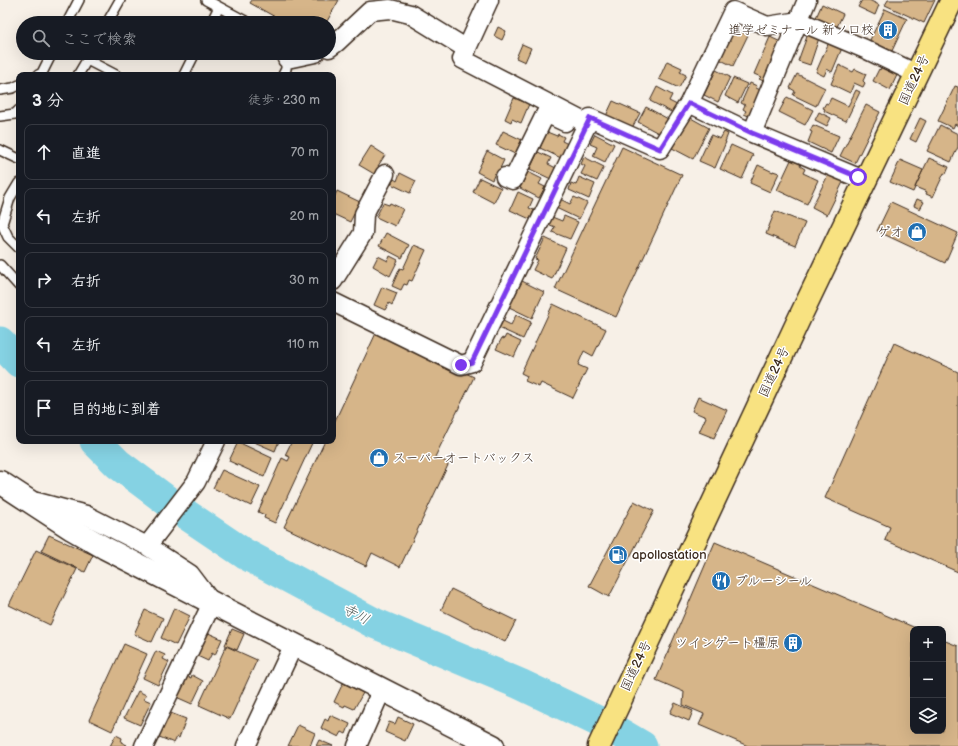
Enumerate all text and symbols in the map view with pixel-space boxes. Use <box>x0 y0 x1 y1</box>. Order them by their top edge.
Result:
search box <box>16 16 336 60</box>
building icon: 進学ゼミナール 新ノ口校 <box>877 19 899 41</box>
place label: 進学ゼミナール 新ノ口校 <box>729 22 874 38</box>
icon: search <box>30 27 52 49</box>
text: ここで検索 <box>62 30 137 49</box>
street label: 国道24号 <box>895 52 933 108</box>
text: 3 分 <box>32 91 64 111</box>
text: 徒歩 · 230 m <box>248 92 320 108</box>
icon: ahead <box>33 141 55 163</box>
text: 直進 <box>71 144 101 163</box>
text: 70 m <box>291 144 319 160</box>
route start <box>849 168 867 186</box>
icon: left <box>33 205 55 227</box>
text: 左折 <box>71 208 101 227</box>
text: 20 m <box>289 208 319 224</box>
shop icon: ゲオ <box>906 221 928 243</box>
place label: ゲオ <box>877 224 903 240</box>
icon: right <box>33 269 55 291</box>
text: 右折 <box>71 272 101 291</box>
text: 30 m <box>289 272 319 288</box>
icon: left <box>33 333 55 355</box>
text: 左折 <box>71 336 101 355</box>
text: 110 m <box>287 336 319 352</box>
street label: 国道24号 <box>755 344 793 400</box>
route end <box>452 356 470 374</box>
icon: arrive <box>33 397 55 419</box>
text: 目的地に到着 <box>71 400 161 419</box>
shop icon: スーパーオートバックス <box>368 447 390 469</box>
place label: スーパーオートバックス <box>393 450 534 466</box>
fuel station icon: apollostation <box>607 544 629 566</box>
place label: apollostation <box>632 547 707 563</box>
restaurant icon: ブルーシール <box>710 570 732 592</box>
place label: ブルーシール <box>735 573 812 589</box>
water label: 寺川 <box>340 600 372 628</box>
map controls <box>910 626 946 734</box>
button: + <box>910 626 946 662</box>
building icon: ツインゲート橿原 <box>782 632 804 654</box>
place label: ツインゲート橿原 <box>675 635 779 651</box>
street label: 国道24号 <box>617 638 655 694</box>
button: − <box>910 662 946 698</box>
button: layers <box>910 698 946 734</box>

